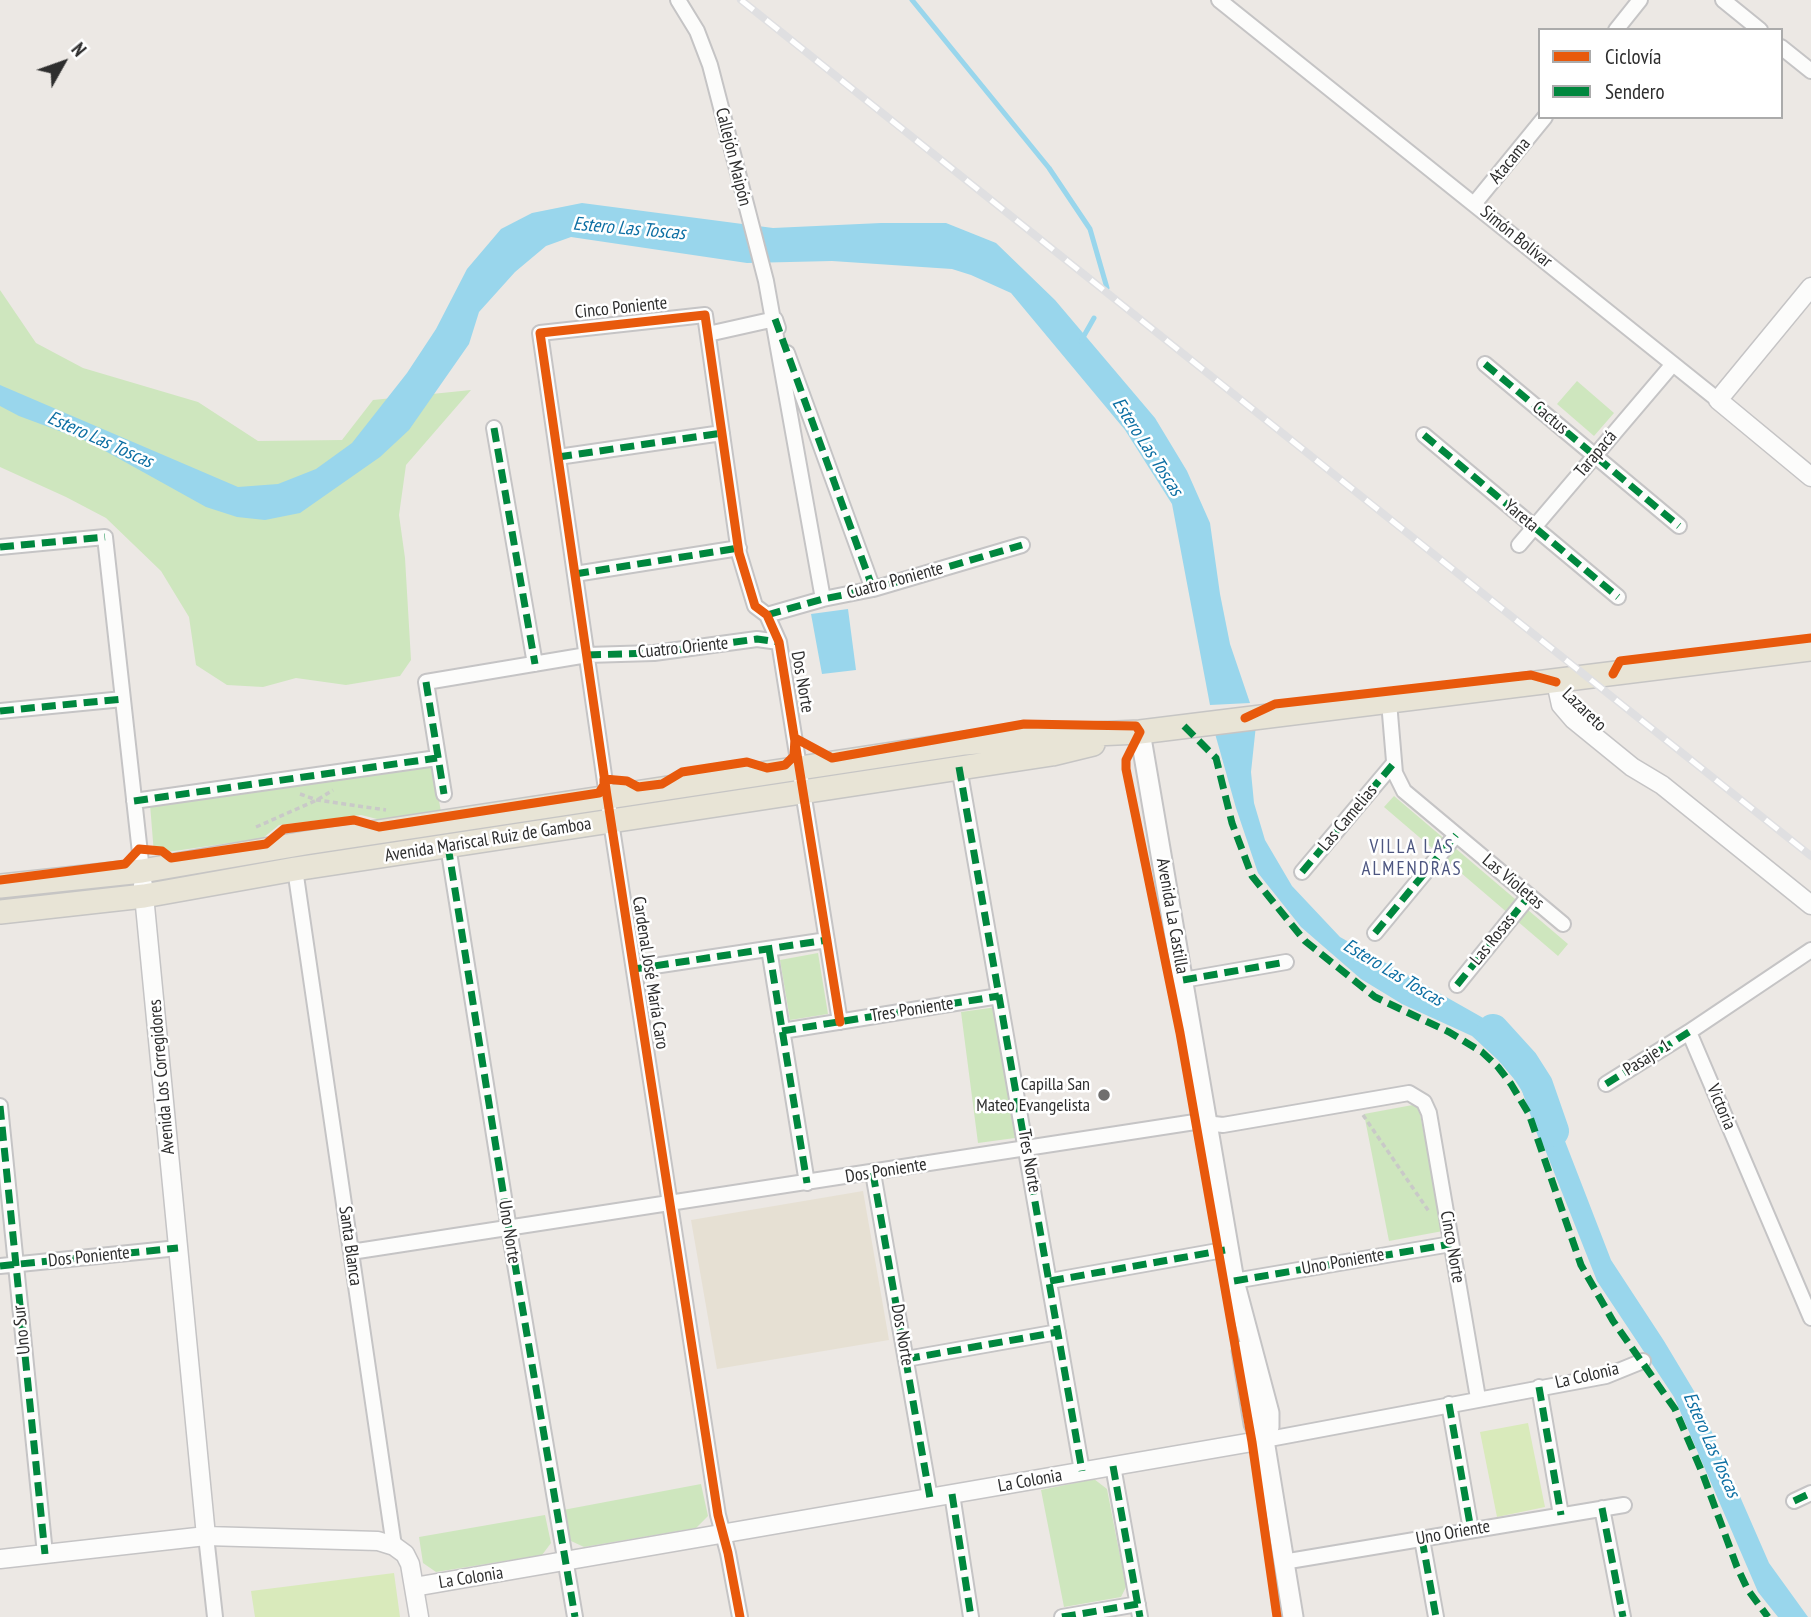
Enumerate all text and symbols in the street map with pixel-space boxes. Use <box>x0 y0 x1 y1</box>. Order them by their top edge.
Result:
north arrow <box>28 28 98 98</box>
legend <box>1538 28 1783 119</box>
text: N <box>67 38 92 61</box>
text: Ciclovía <box>1605 43 1662 70</box>
text: Sendero <box>1605 78 1664 105</box>
street label: Callejón Maipón <box>710 106 756 208</box>
street label: Atacama <box>1485 134 1535 188</box>
street label: Simón Bolívar <box>1476 201 1556 273</box>
water label: Estero Las Toscas <box>572 213 686 245</box>
street label: Cinco Poniente <box>574 292 668 324</box>
water label: Estero Las Toscas <box>1107 394 1187 500</box>
street label: Cactus <box>1528 397 1572 439</box>
water label: Estero Las Toscas <box>44 407 156 473</box>
street label: Tarapacá <box>1570 426 1622 482</box>
street label: Yareta <box>1499 495 1543 537</box>
street label: Cuatro Poniente <box>844 558 946 604</box>
street label: Cuatro Oriente <box>637 633 729 663</box>
street label: Dos Norte <box>786 650 818 714</box>
street label: Lazareto <box>1557 684 1611 736</box>
street label: Las Camelias <box>1314 780 1382 856</box>
street label: Avenida Mariscal Ruiz de Gamboa <box>383 813 593 867</box>
district label: VILLA LAS ALMENDRAS <box>1363 837 1461 881</box>
street label: Las Violetas <box>1478 850 1548 914</box>
street label: Avenida La Castilla <box>1151 857 1193 975</box>
street label: Cardenal José María Caro <box>627 895 673 1051</box>
street label: Las Rosas <box>1466 910 1520 970</box>
water label: Estero Las Toscas <box>1339 934 1447 1012</box>
street label: Tres Poniente <box>869 993 955 1027</box>
street label: Avenida Los Corregidores <box>144 998 180 1156</box>
street label: Pasaje 1 <box>1620 1035 1674 1081</box>
place label: Capilla San Mateo Evangelista <box>976 1074 1090 1116</box>
street label: Victoria <box>1702 1081 1740 1133</box>
marker: Capilla San Mateo Evangelista <box>1096 1087 1112 1103</box>
street label: Tres Norte <box>1013 1128 1045 1194</box>
street label: Dos Poniente <box>844 1154 928 1188</box>
street label: Uno Norte <box>493 1199 525 1265</box>
street label: Santa Blanca <box>334 1205 366 1287</box>
street label: Cinco Norte <box>1435 1209 1469 1285</box>
street label: Dos Poniente <box>47 1242 131 1272</box>
street label: Uno Poniente <box>1300 1244 1386 1280</box>
street label: Dos Norte <box>886 1303 918 1367</box>
street label: Uno Sur <box>9 1304 35 1356</box>
street label: La Colonia <box>1553 1358 1621 1394</box>
water label: Estero Las Toscas <box>1678 1389 1744 1501</box>
street label: La Colonia <box>996 1465 1064 1497</box>
street label: Uno Oriente <box>1414 1516 1492 1550</box>
street label: La Colonia <box>437 1562 505 1594</box>

